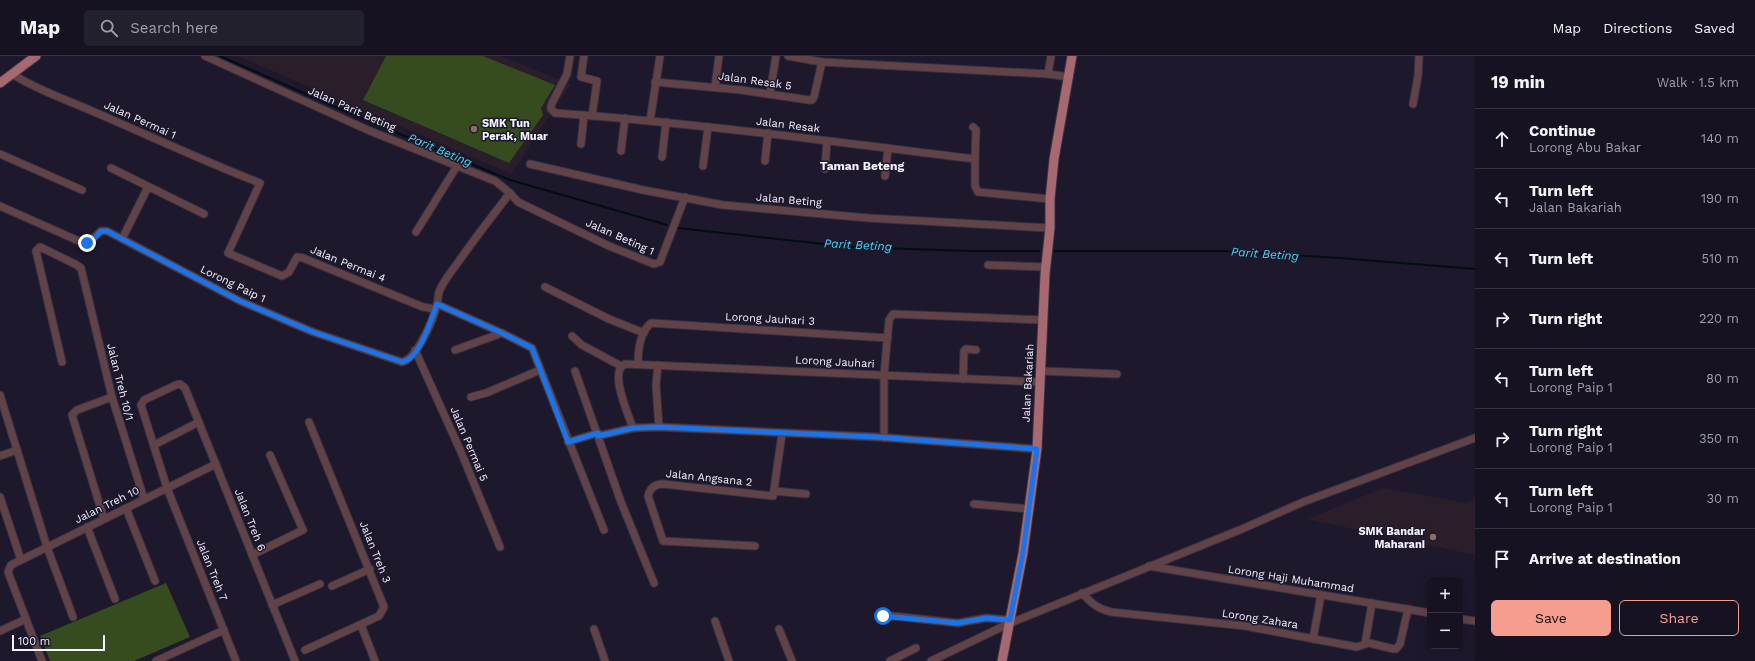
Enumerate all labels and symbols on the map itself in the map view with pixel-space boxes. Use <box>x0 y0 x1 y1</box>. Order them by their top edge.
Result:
street label: Jalan Resak 5 <box>717 69 793 93</box>
street label: Jalan Parit Beting <box>306 84 398 134</box>
street label: Jalan Permai 1 <box>102 98 178 142</box>
street label: Jalan Resak <box>755 115 821 135</box>
place label: SMK Tun Perak, Muar <box>482 117 548 143</box>
marker: SMK Tun Perak, Muar <box>469 124 479 134</box>
water label: Parit Beting <box>406 130 474 170</box>
district label: Taman Beteng <box>820 159 904 173</box>
street label: Jalan Beting <box>756 191 823 209</box>
street label: Jalan Beting 1 <box>584 216 656 258</box>
route end <box>78 234 96 252</box>
water label: Parit Beting <box>824 236 892 254</box>
street label: Jalan Permai 4 <box>308 243 388 285</box>
water label: Parit Beting <box>1231 245 1299 263</box>
street label: Lorong Paip 1 <box>198 263 268 305</box>
street label: Lorong Jauhari 3 <box>725 310 815 328</box>
street label: Jalan Treh 10/1 <box>104 342 136 422</box>
street label: Jalan Bakariah <box>1019 343 1037 423</box>
street label: Lorong Jauhari <box>795 353 875 371</box>
street label: Jalan Permai 5 <box>447 405 491 483</box>
street label: Jalan Angsana 2 <box>665 467 753 489</box>
street label: Jalan Treh 10 <box>73 484 142 526</box>
street label: Jalan Treh 6 <box>232 487 268 553</box>
street label: Jalan Treh 3 <box>357 519 393 585</box>
place label: SMK Bandar Maharani <box>1358 525 1425 551</box>
marker: SMK Bandar Maharani <box>1428 532 1438 542</box>
street label: Jalan Treh 7 <box>194 537 230 603</box>
street label: Lorong Haji Muhammad <box>1227 563 1355 595</box>
route start <box>874 607 892 625</box>
street label: Lorong Zahara <box>1221 607 1299 631</box>
scale bar <box>12 633 105 652</box>

